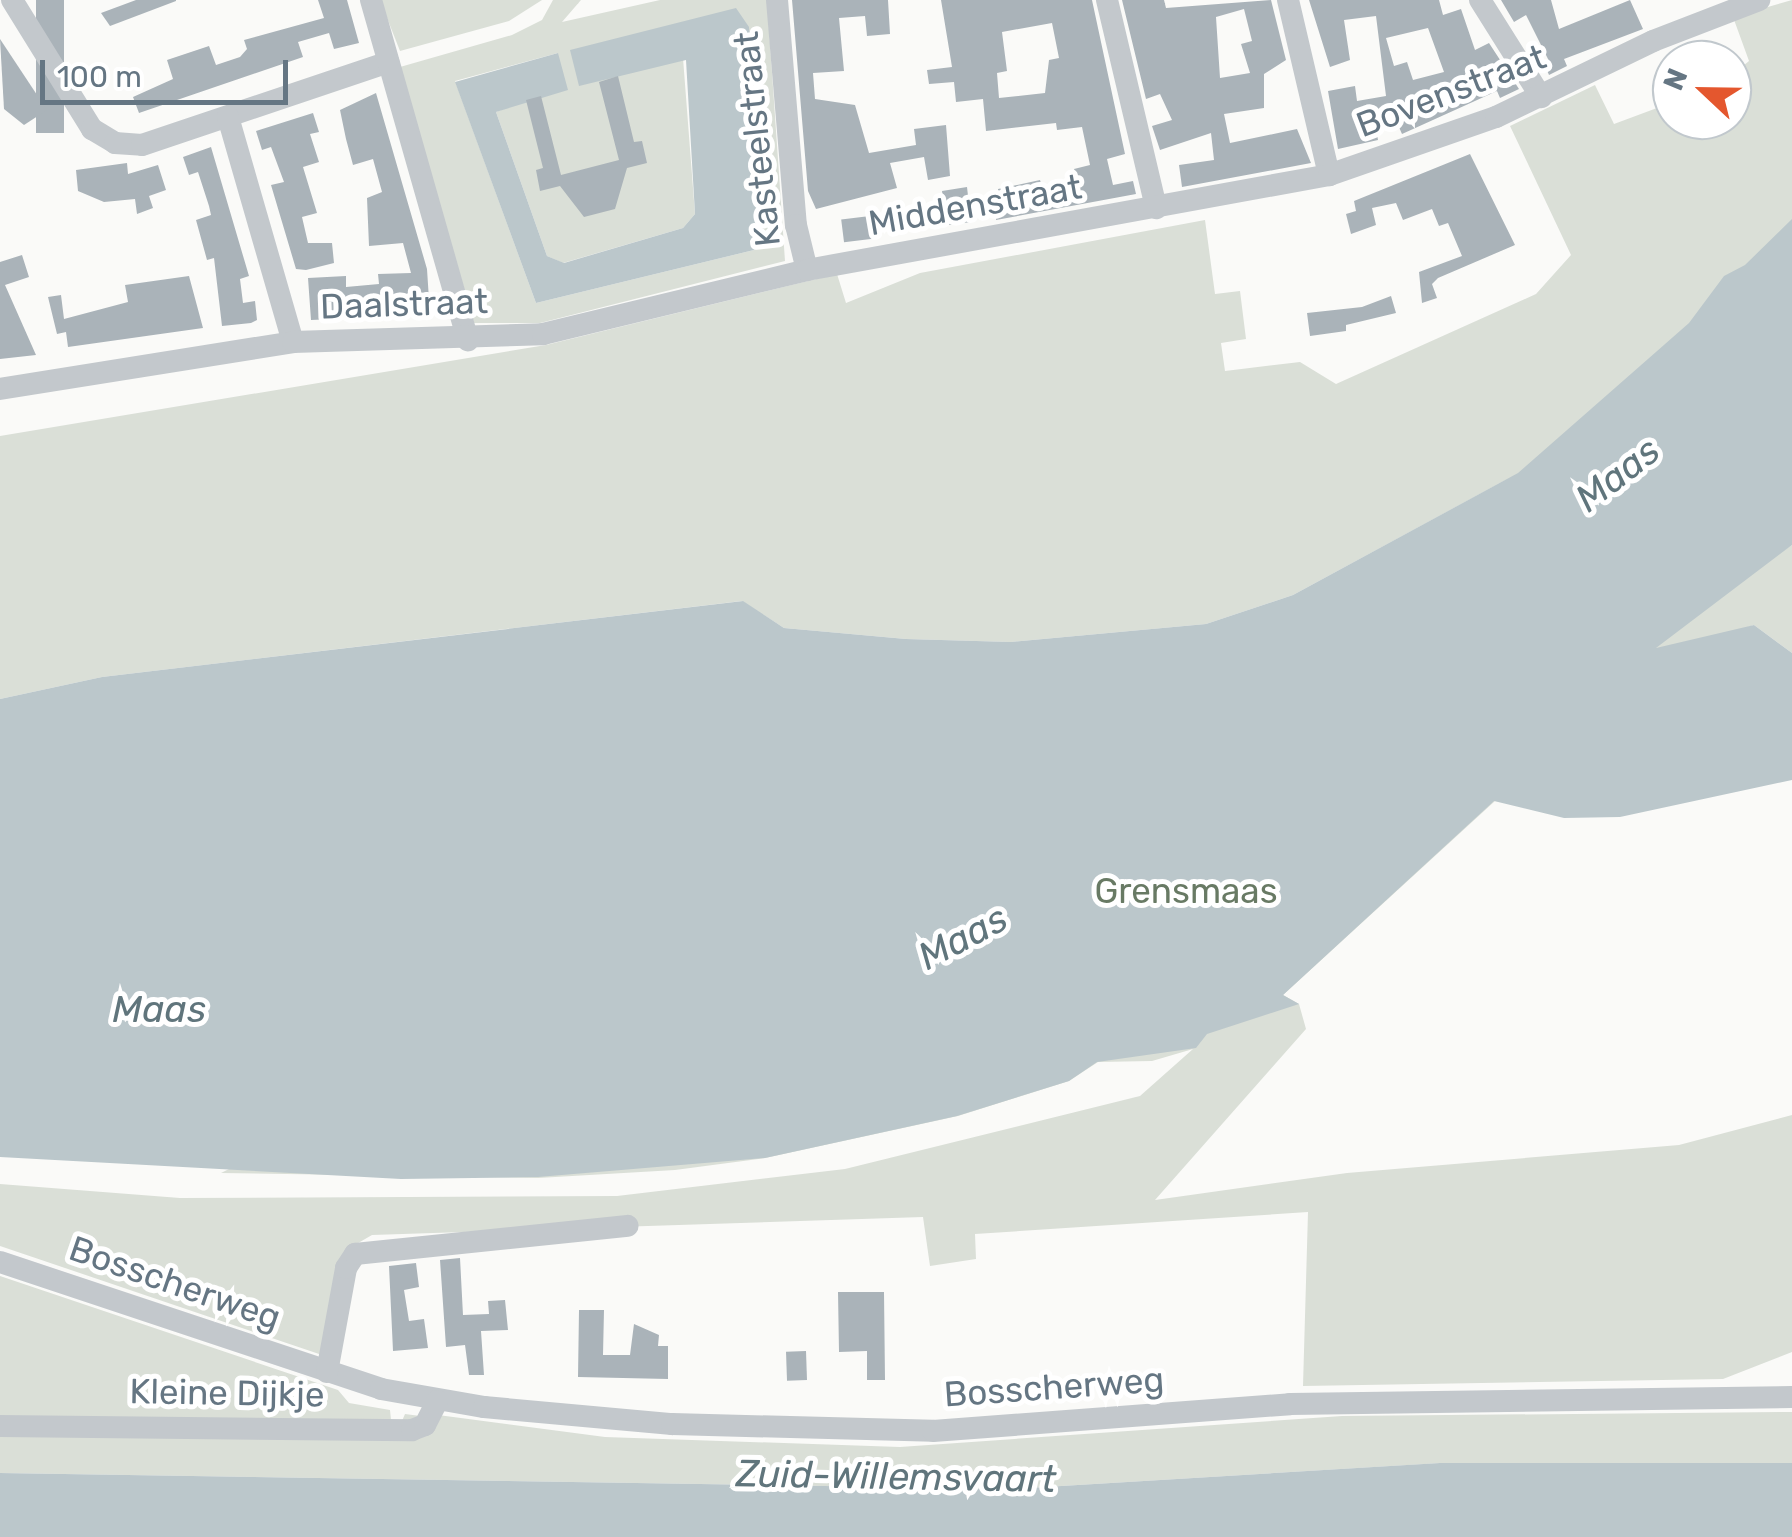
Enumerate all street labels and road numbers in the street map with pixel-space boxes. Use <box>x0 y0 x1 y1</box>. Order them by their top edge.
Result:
street label: Kasteelstraat <box>725 29 789 249</box>
street label: Bovenstraat <box>1351 36 1551 146</box>
street label: Middenstraat <box>865 166 1085 244</box>
street label: Daalstraat <box>319 280 489 328</box>
street label: Bosscherweg <box>64 1227 286 1339</box>
street label: Bosscherweg <box>942 1358 1166 1416</box>
street label: Kleine Dijkje <box>129 1370 325 1416</box>

